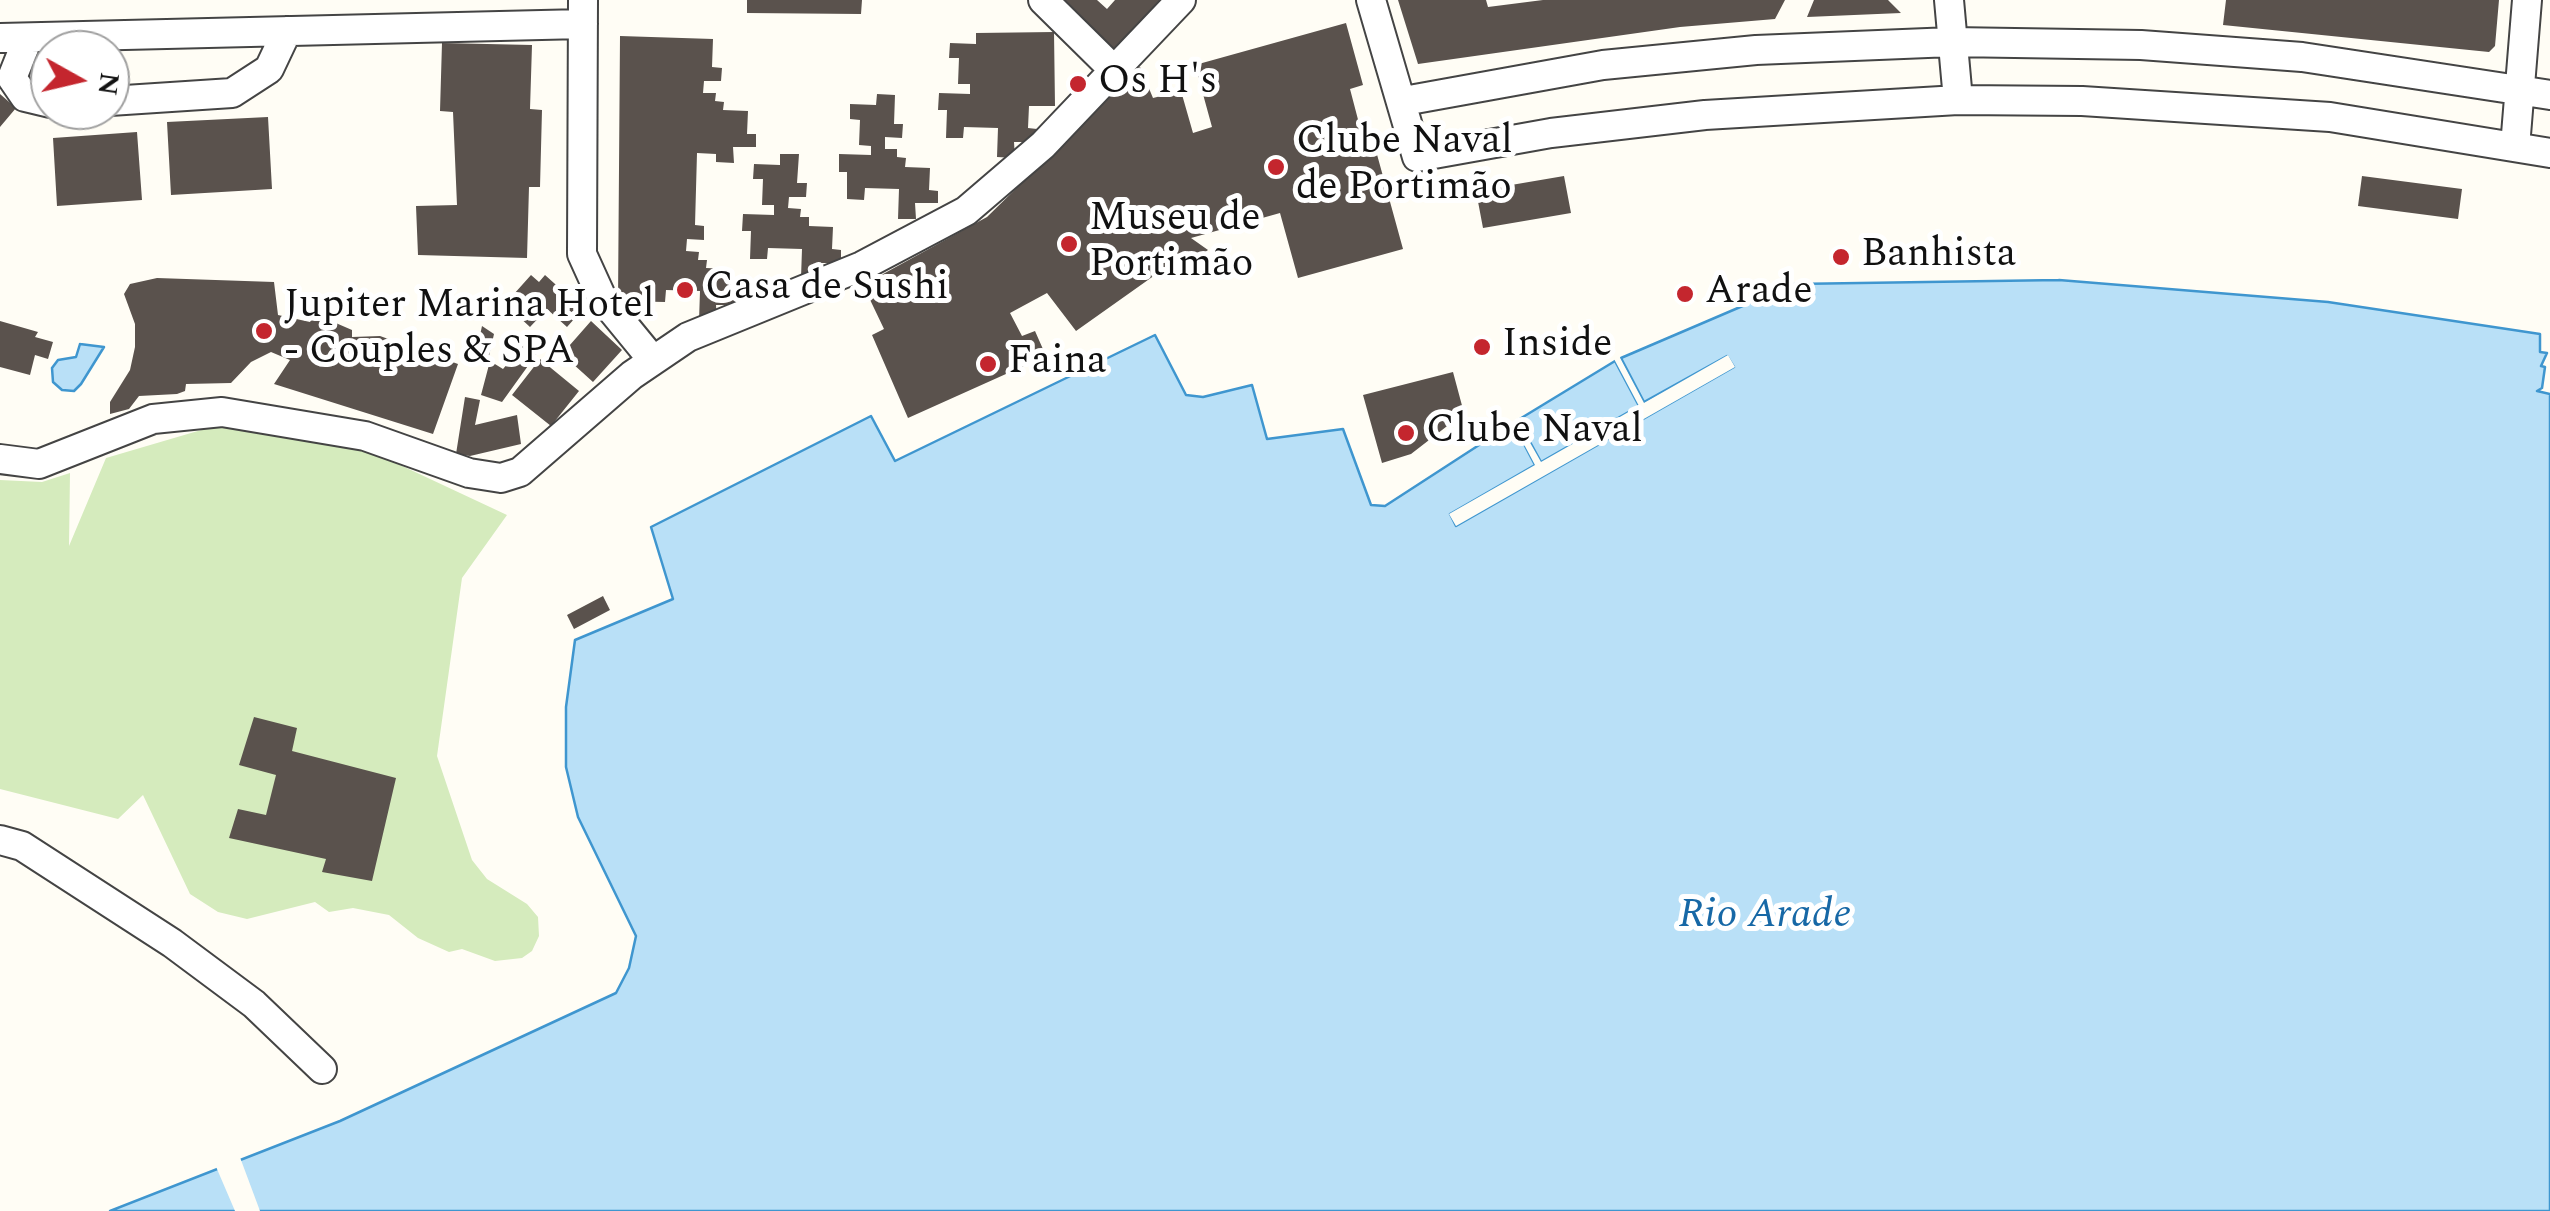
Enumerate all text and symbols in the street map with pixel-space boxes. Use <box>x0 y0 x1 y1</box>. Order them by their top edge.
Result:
north arrow <box>30 30 130 130</box>
place label: Os H's <box>1098 60 1217 108</box>
text: N <box>85 70 131 98</box>
marker: Os H's <box>1067 73 1089 95</box>
place label: Clube Naval de Portimão <box>1296 120 1513 214</box>
marker: Clube Naval de Portimão <box>1265 156 1287 178</box>
place label: Museu de Portimão <box>1089 197 1261 291</box>
marker: Museu de Portimão <box>1058 233 1080 255</box>
place label: Banhista <box>1861 233 2016 281</box>
marker: Banhista <box>1830 246 1852 268</box>
place label: Casa de Sushi <box>705 266 949 314</box>
place label: Arade <box>1705 270 1813 318</box>
marker: Casa de Sushi <box>674 279 696 301</box>
marker: Arade <box>1674 283 1696 305</box>
place label: Jupiter Marina Hotel - Couples & SPA <box>284 284 654 378</box>
marker: Jupiter Marina Hotel - Couples & SPA <box>253 320 275 342</box>
place label: Inside <box>1502 323 1612 371</box>
marker: Inside <box>1471 336 1493 358</box>
place label: Faina <box>1008 340 1106 388</box>
marker: Faina <box>977 353 999 375</box>
place label: Clube Naval <box>1426 409 1643 457</box>
marker: Clube Naval <box>1395 422 1417 444</box>
water label: Rio Arade <box>1678 893 1852 943</box>

